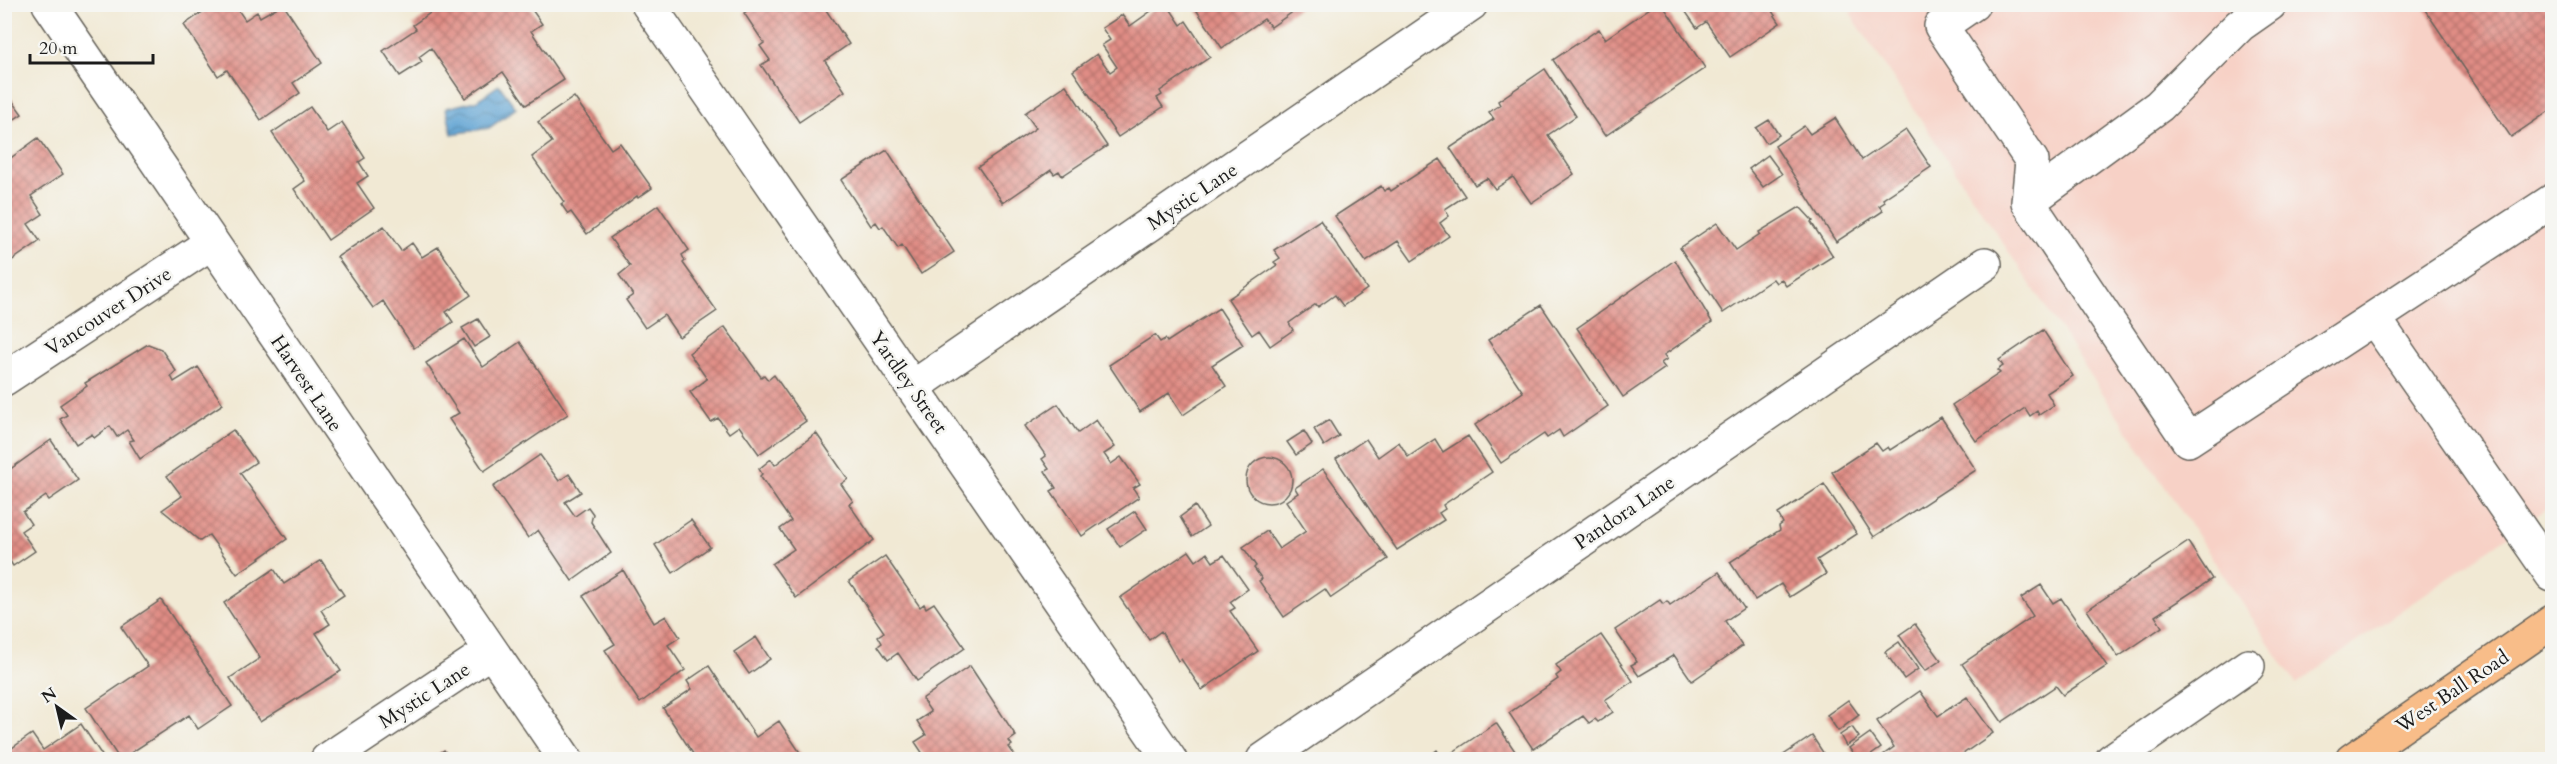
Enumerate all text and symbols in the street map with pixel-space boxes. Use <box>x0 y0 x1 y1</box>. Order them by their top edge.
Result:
scale bar <box>30 27 153 65</box>
text: 20 m <box>39 36 78 61</box>
street label: Mystic Lane <box>1142 156 1243 237</box>
street label: Vancouver Drive <box>40 260 177 362</box>
street label: Yardley Street <box>863 326 954 440</box>
street label: Harvest Lane <box>264 330 349 437</box>
street label: Pandora Lane <box>1569 469 1680 556</box>
street label: West Ball Road <box>2389 643 2515 740</box>
street label: Mystic Lane <box>373 656 475 735</box>
north arrow <box>27 677 87 737</box>
text: N <box>37 682 61 708</box>

